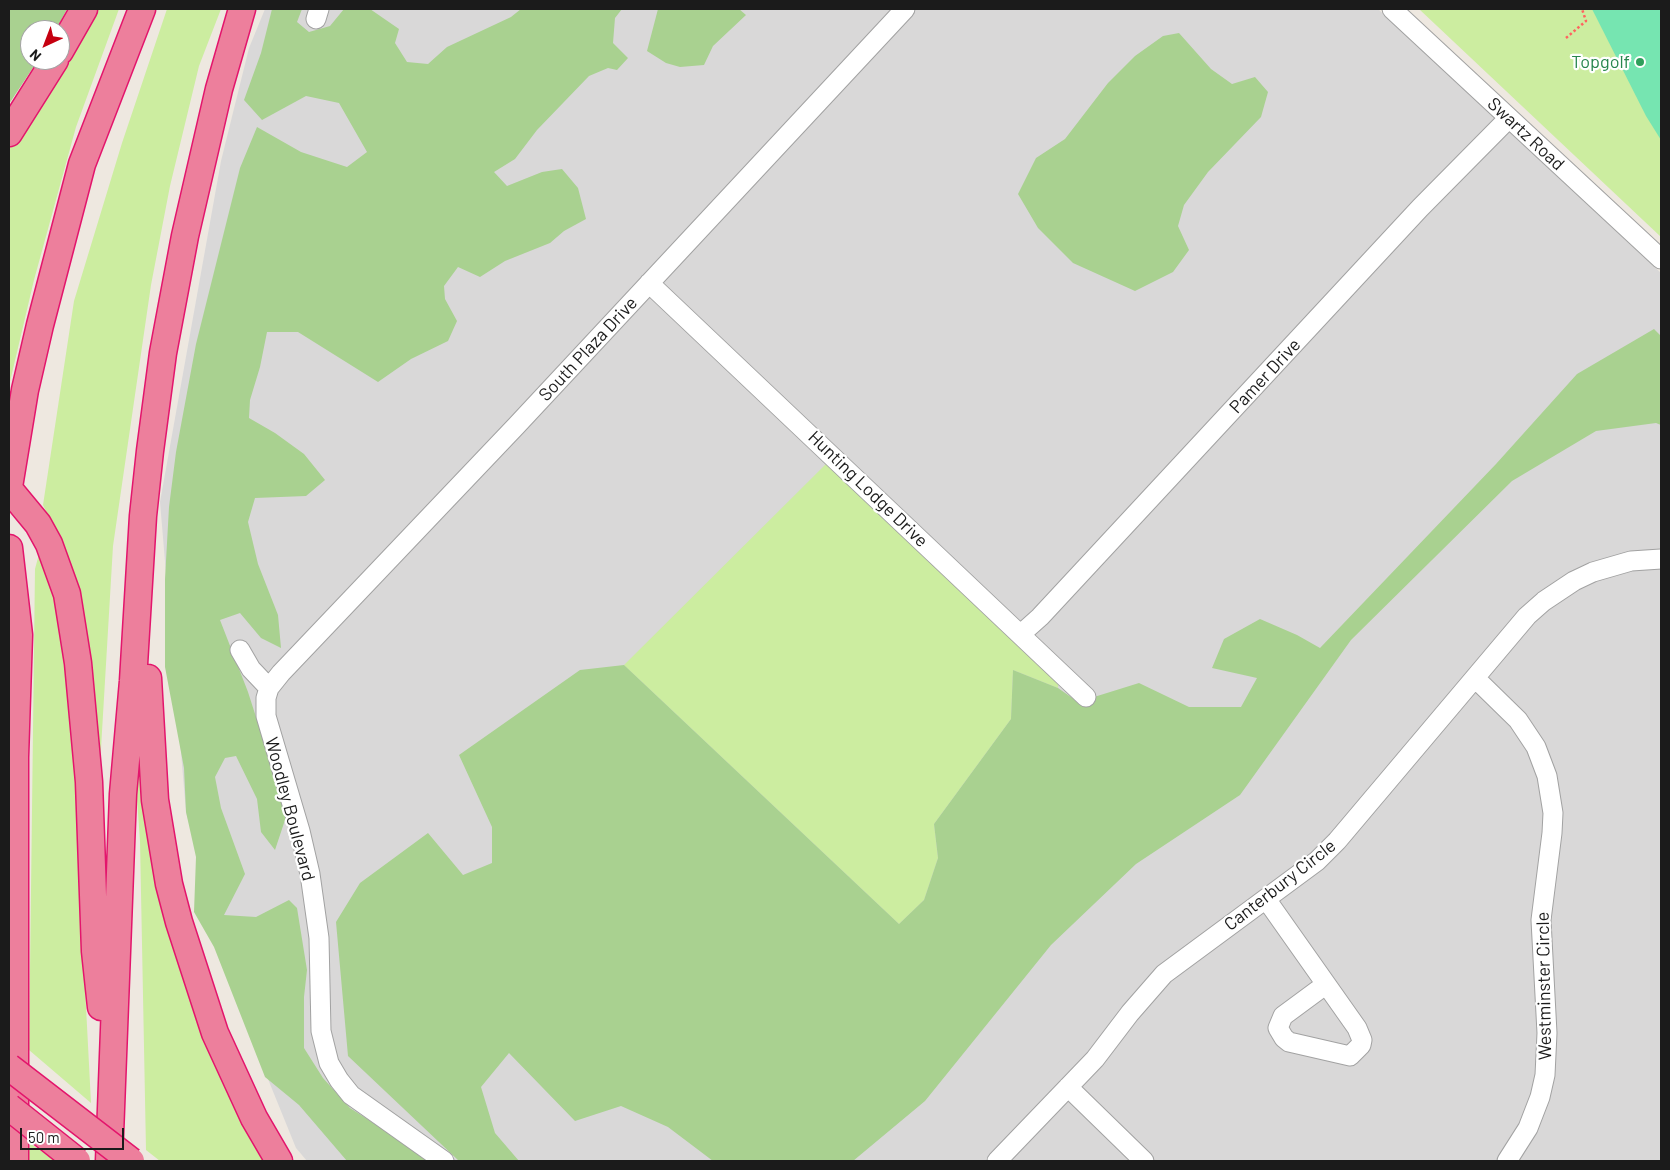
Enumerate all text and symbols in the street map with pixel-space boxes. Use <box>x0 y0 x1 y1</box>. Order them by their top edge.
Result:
north arrow <box>20 20 70 70</box>
text: N <box>26 46 44 65</box>
place label: Topgolf <box>1571 51 1630 73</box>
marker: Topgolf <box>1634 56 1646 68</box>
street label: Swartz Road <box>1483 93 1569 175</box>
street label: South Plaza Drive <box>534 292 642 406</box>
street label: Pamer Drive <box>1225 334 1305 418</box>
street label: Hunting Lodge Drive <box>804 426 932 552</box>
street label: Woodley Boulevard <box>260 735 320 883</box>
street label: Canterbury Circle <box>1220 835 1340 935</box>
street label: Westminster Circle <box>1532 912 1556 1060</box>
scale bar <box>22 1118 126 1150</box>
text: 50 m <box>28 1128 60 1146</box>

